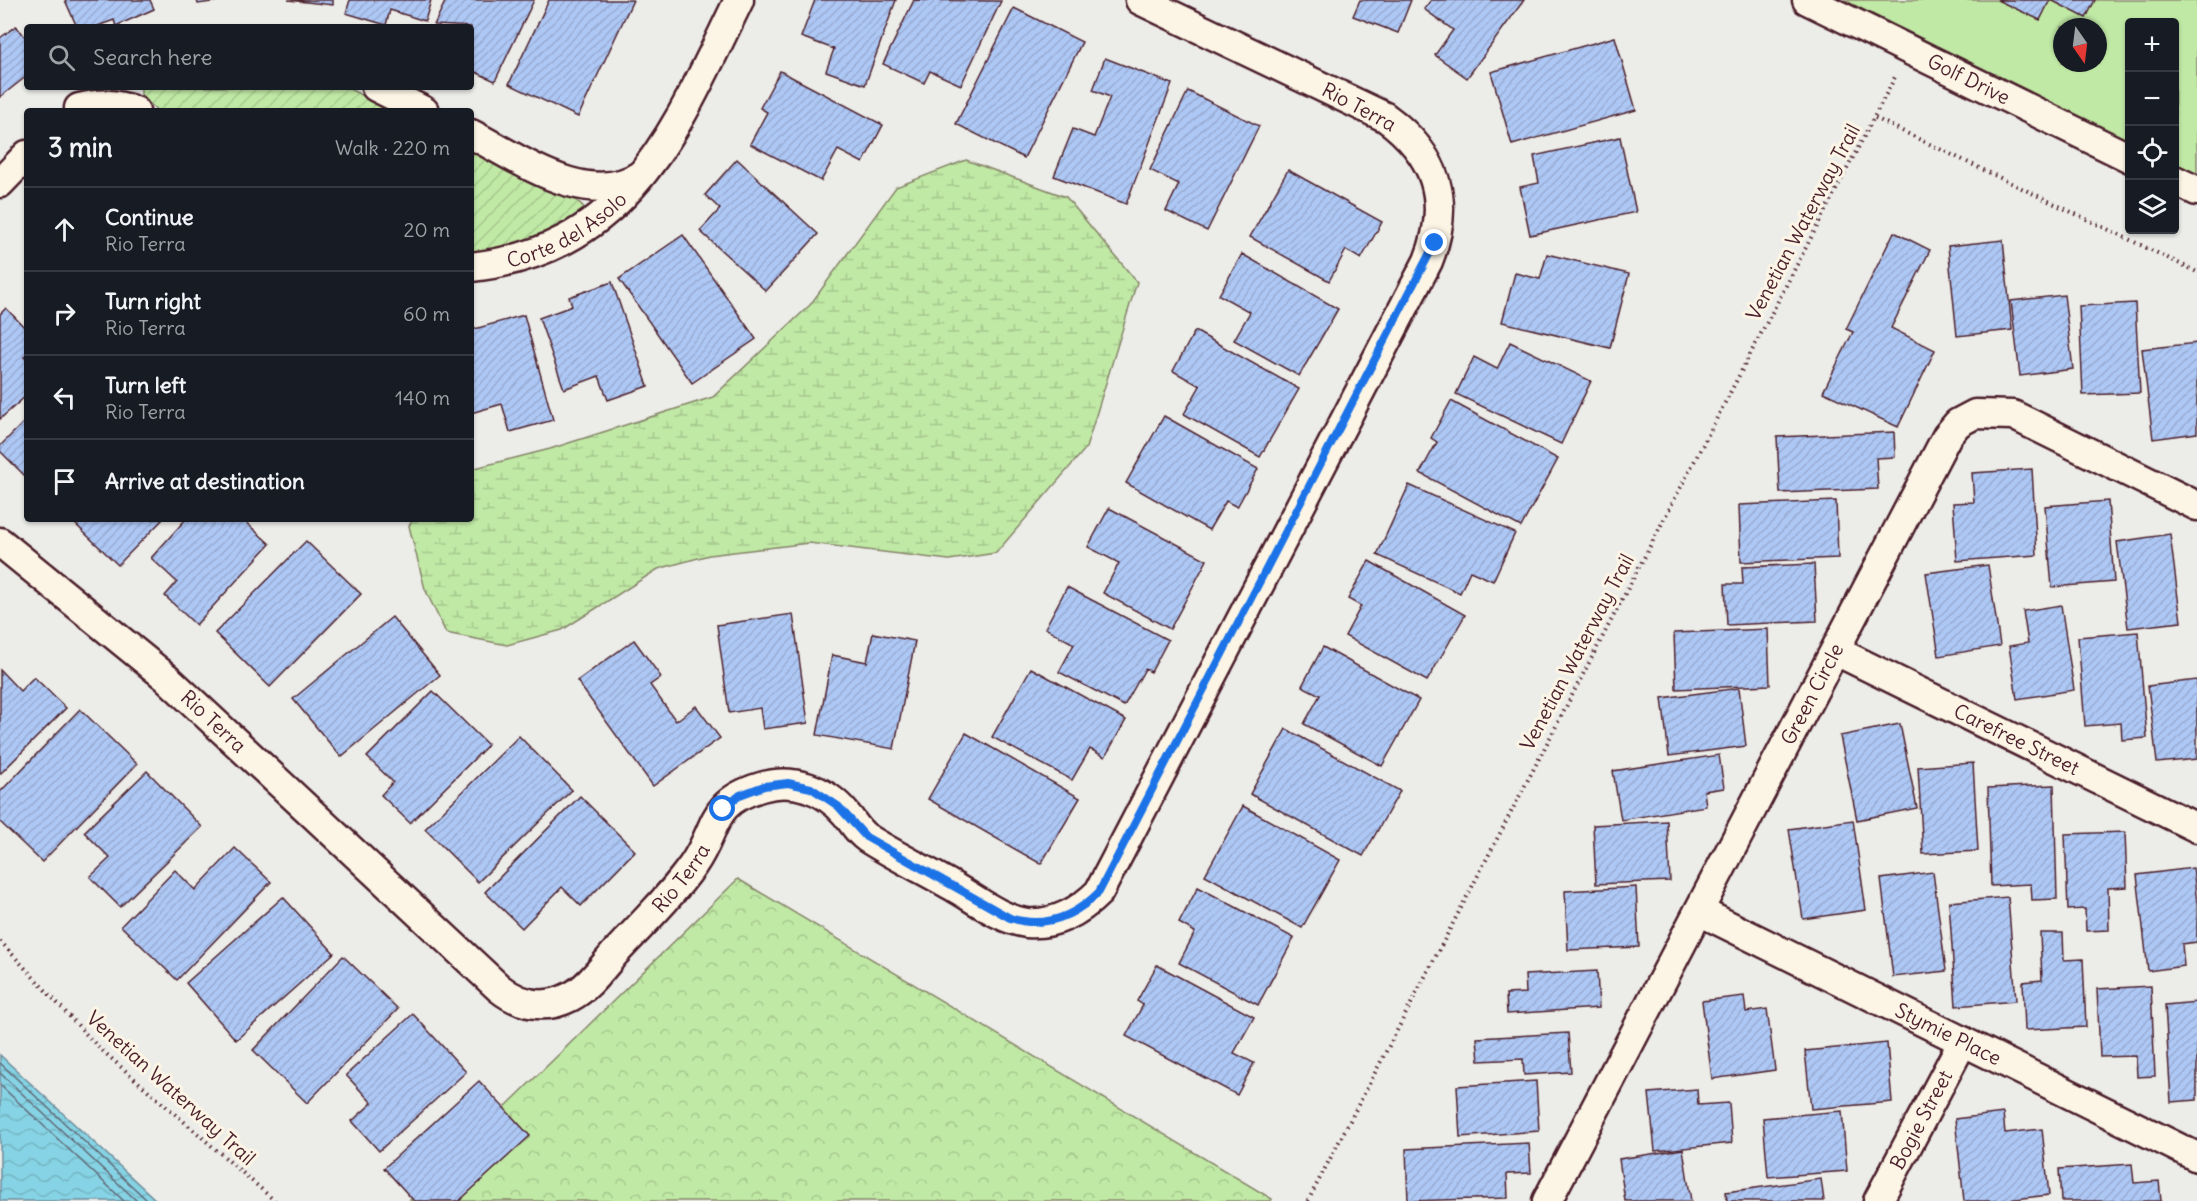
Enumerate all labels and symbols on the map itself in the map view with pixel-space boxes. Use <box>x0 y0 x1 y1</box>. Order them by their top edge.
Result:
north arrow <box>2053 18 2107 72</box>
street label: Golf Drive <box>1924 48 2014 109</box>
street label: Rio Terra <box>1318 77 1401 137</box>
street label: Venetian Waterway Trail <box>1740 119 1865 324</box>
street label: Corte del Asolo <box>504 186 631 273</box>
route end <box>1421 229 1447 255</box>
street label: Venetian Waterway Trail <box>1514 549 1639 754</box>
street label: Green Circle <box>1775 639 1848 749</box>
street label: Rio Terra <box>176 684 252 758</box>
street label: Carefree Street <box>1950 698 2084 780</box>
route start <box>709 795 735 821</box>
street label: Rio Terra <box>646 839 715 918</box>
street label: Stymie Place <box>1891 997 2006 1070</box>
street label: Venetian Waterway Trail <box>82 1005 261 1170</box>
street label: Bogie Street <box>1884 1065 1957 1173</box>

